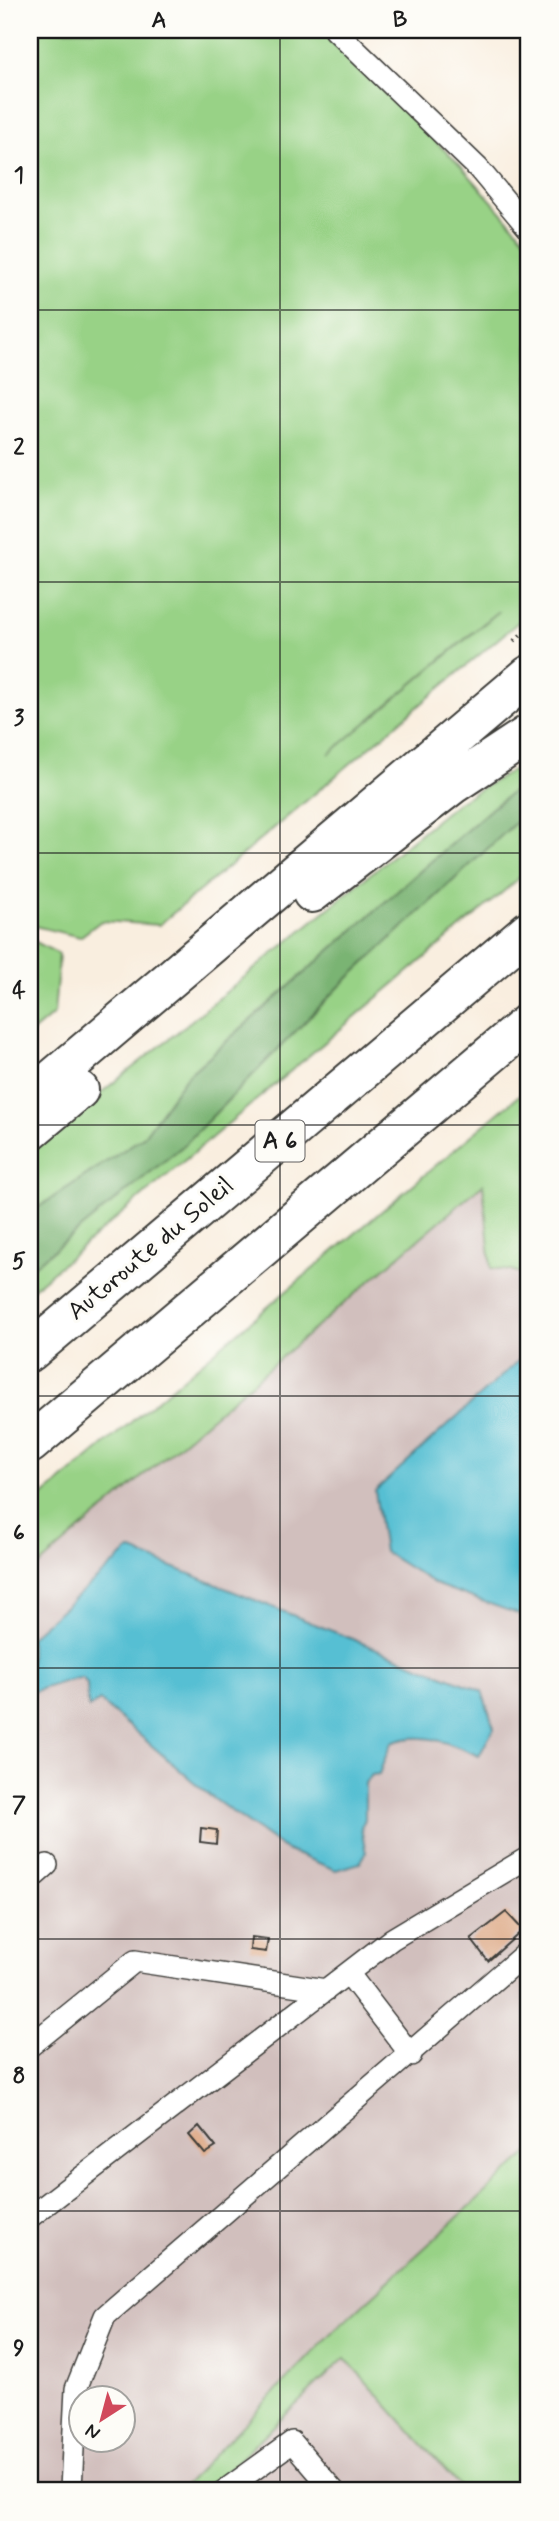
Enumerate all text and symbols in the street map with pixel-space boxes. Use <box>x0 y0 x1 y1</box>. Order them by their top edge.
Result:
text: A <box>151 6 167 36</box>
text: B <box>393 6 408 36</box>
text: 1 <box>14 161 24 191</box>
text: 2 <box>13 433 25 463</box>
text: 3 <box>14 704 25 734</box>
text: 4 <box>12 976 26 1006</box>
road number: A 6 <box>256 1120 304 1162</box>
street label: Autoroute du Soleil <box>61 1169 241 1329</box>
text: 5 <box>12 1247 26 1277</box>
text: 6 <box>13 1519 25 1549</box>
text: 7 <box>12 1791 26 1821</box>
text: 8 <box>13 2062 25 2092</box>
text: 9 <box>13 2334 25 2364</box>
north arrow <box>66 2384 136 2454</box>
text: N <box>80 2418 105 2445</box>

